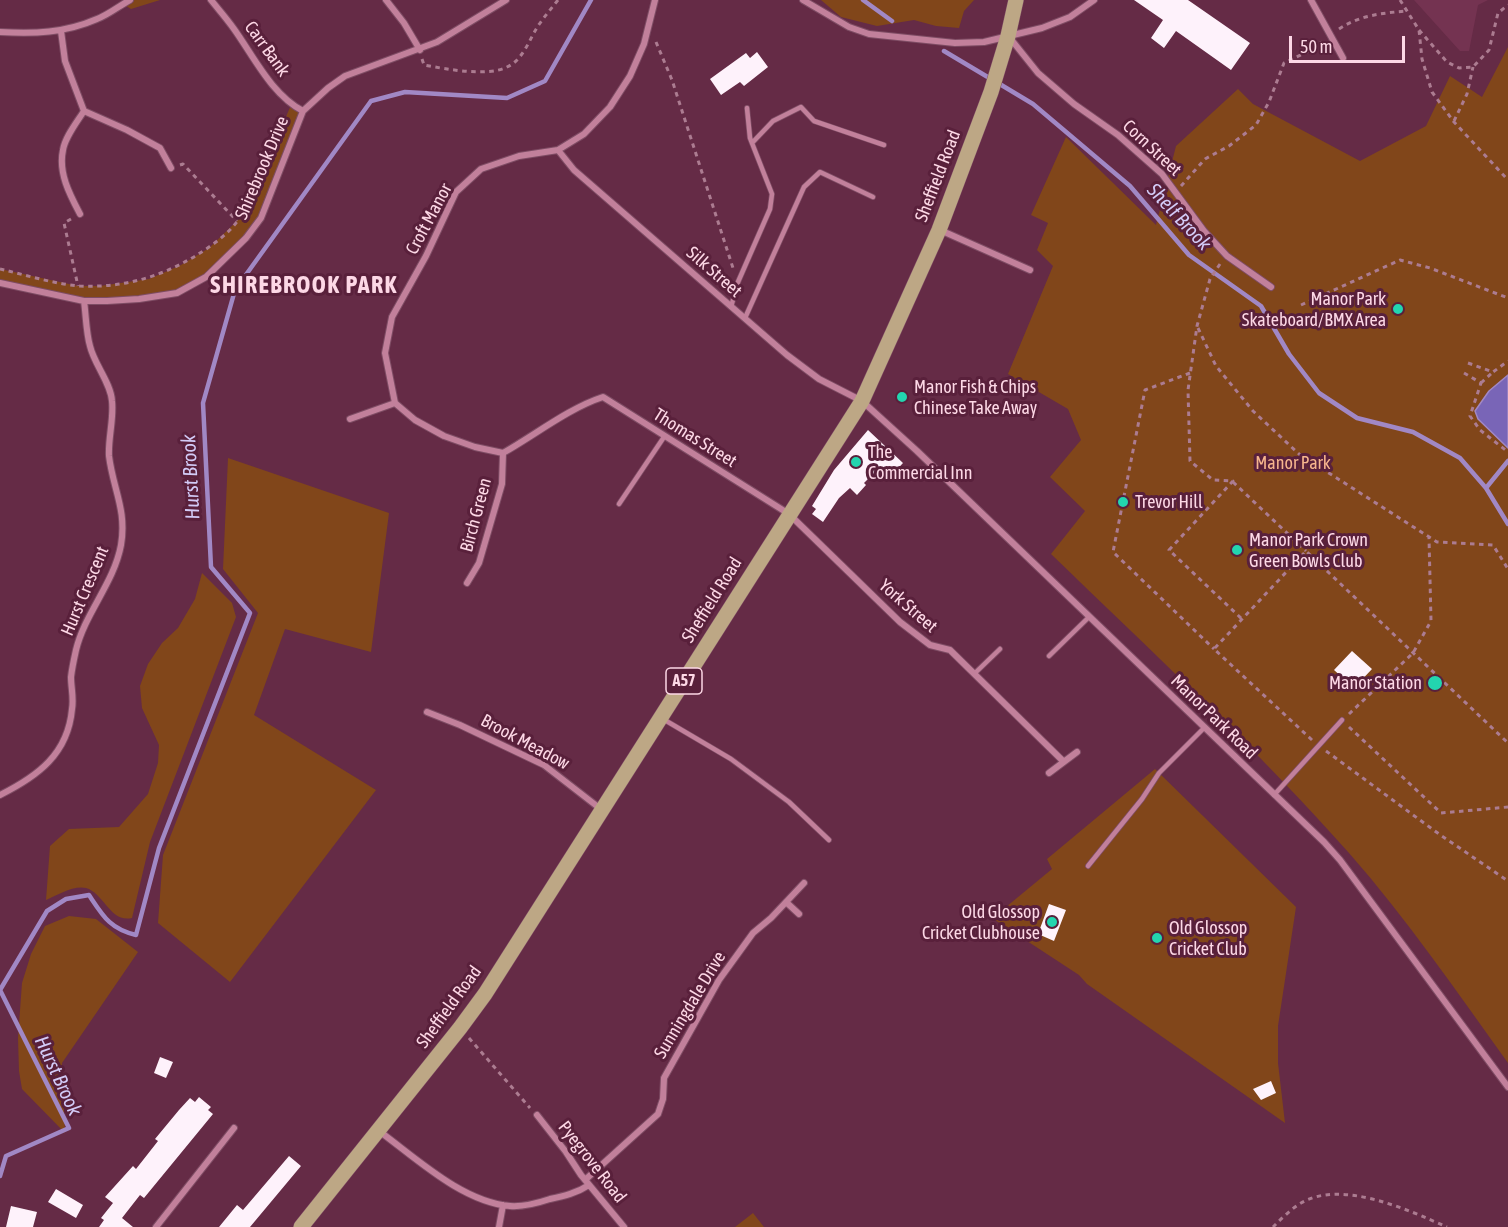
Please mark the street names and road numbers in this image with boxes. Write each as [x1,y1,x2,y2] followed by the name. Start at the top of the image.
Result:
[240,17,294,81] street label: Carr Bank
[231,113,293,223] street label: Shirebrook Drive
[1118,115,1186,181] street label: Corn Street
[911,127,965,225] street label: Sheffield Road
[401,180,457,258] street label: Croft Manor
[682,242,746,302] street label: Silk Street
[649,404,741,472] street label: Thomas Street
[456,476,496,554] street label: Birch Green
[56,543,114,639] street label: Hurst Crescent
[677,553,747,647] street label: Sheffield Road
[874,575,942,637] street label: York Street
[666,668,702,694] road number: A57
[1166,670,1262,764] street label: Manor Park Road
[477,710,573,774] street label: Brook Meadow
[650,948,730,1062] street label: Sunningdale Drive
[412,962,486,1052] street label: Sheffield Road
[553,1117,631,1207] street label: Pyegrove Road

